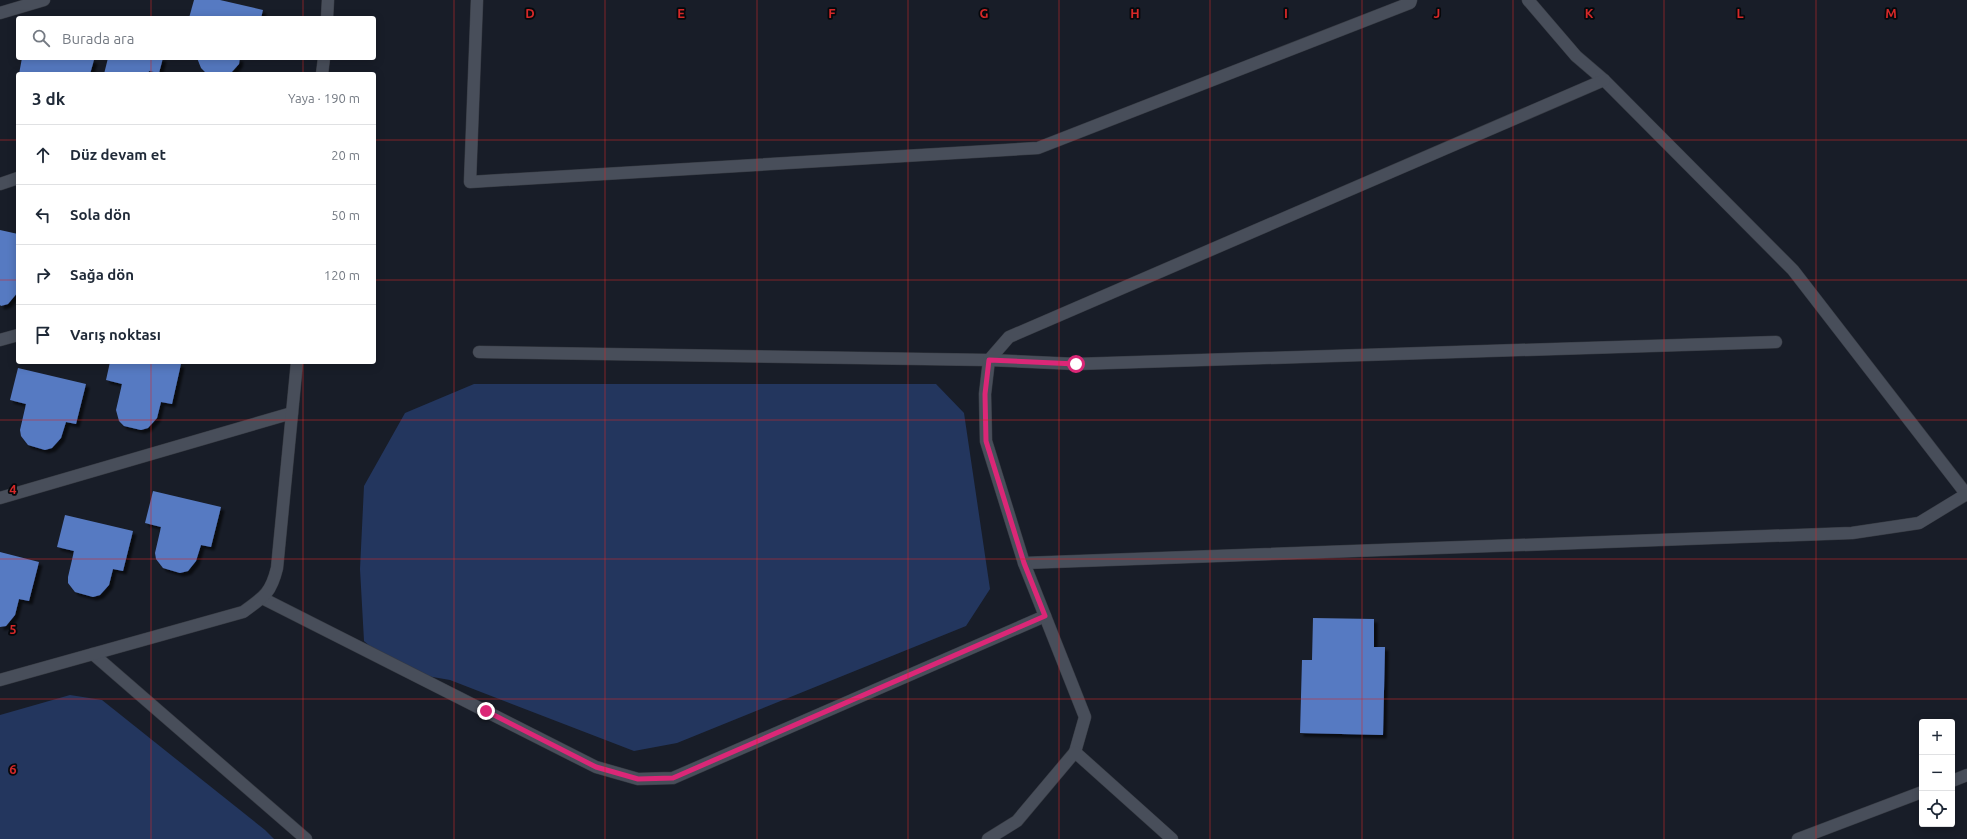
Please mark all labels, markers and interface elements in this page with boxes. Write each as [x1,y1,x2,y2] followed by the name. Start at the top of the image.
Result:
[525,6,535,20] text: D
[677,6,685,20] text: E
[828,6,836,20] text: F
[980,6,989,20] text: G
[1130,6,1140,20] text: H
[1284,6,1288,20] text: I
[1434,6,1440,20] text: J
[1585,6,1594,20] text: K
[1736,6,1744,20] text: L
[1885,6,1897,20] text: M
[16,16,376,60] search box
[30,27,52,49] icon: search
[62,30,134,47] text: Burada ara
[32,89,65,108] text: 3 dk
[288,91,360,105] text: Yaya · 190 m
[32,144,54,166] icon: ahead
[70,146,166,163] text: Düz devam et
[331,148,360,162] text: 20 m
[32,204,54,226] icon: left
[70,206,131,223] text: Sola dön
[331,208,360,222] text: 50 m
[32,264,54,286] icon: right
[70,266,134,283] text: Sağa dön
[324,268,360,282] text: 120 m
[32,324,54,346] icon: arrive
[70,326,161,343] text: Varış noktası
[1067,355,1085,373] route start
[9,482,17,496] text: 4
[9,622,17,636] text: 5
[477,702,495,720] route end
[1919,719,1955,827] map controls
[1919,719,1955,755] button: +
[1919,755,1955,791] button: −
[9,762,17,776] text: 6
[1919,791,1955,827] button: locate

